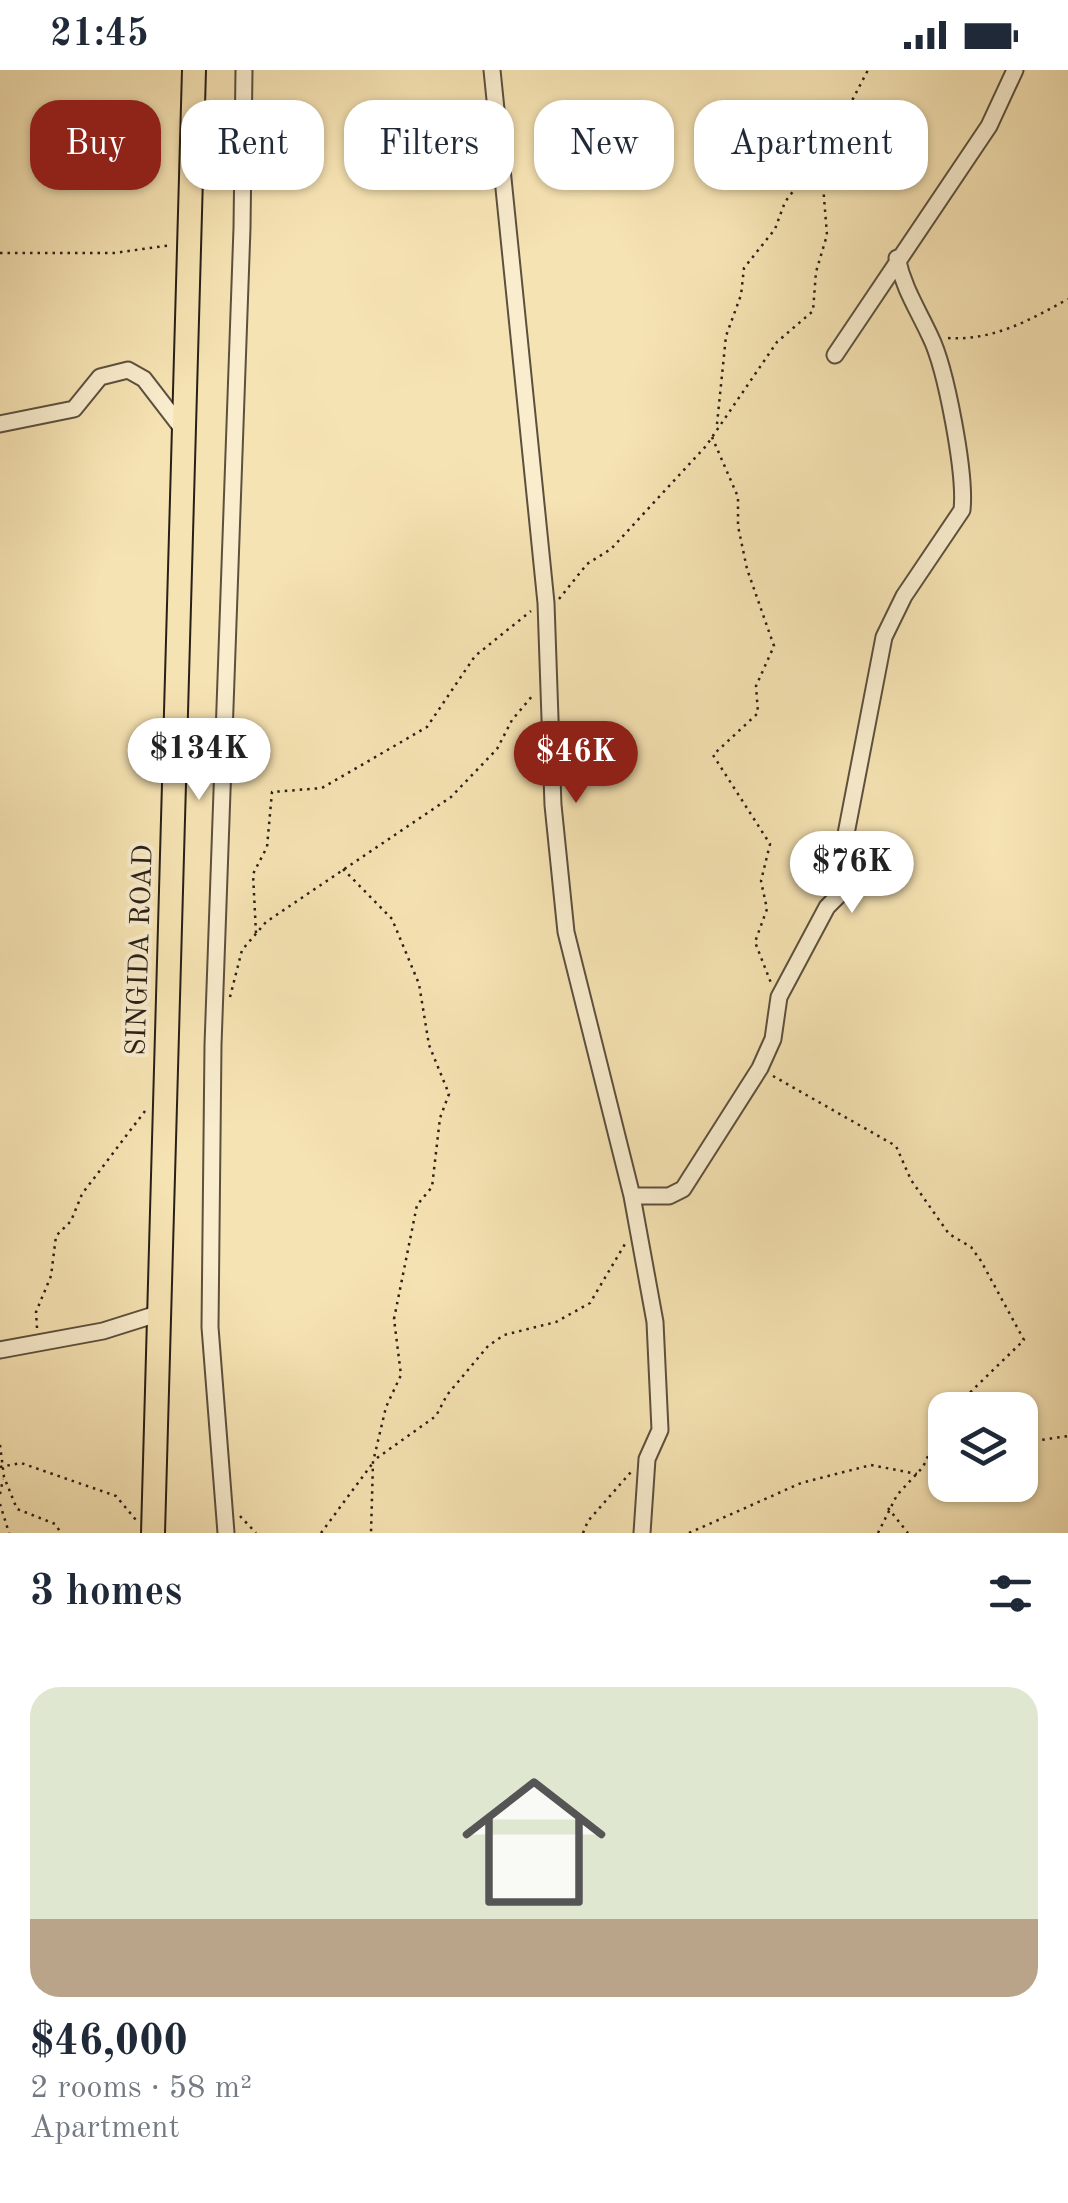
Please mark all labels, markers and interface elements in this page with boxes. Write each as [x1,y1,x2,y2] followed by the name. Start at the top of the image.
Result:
[50,16,149,54] text: 21:45
[30,100,161,190] chip: Buy
[181,100,324,190] chip: Rent
[344,100,514,190] chip: Filters
[534,100,674,190] chip: New
[694,100,928,190] chip: Apartment
[129,718,269,803] pin: $134K
[517,721,635,806] pin: $46K
[150,734,248,766] text: $134K
[536,737,616,769] text: $46K
[793,831,911,916] pin: $76K
[123,844,159,1056] street label: SINGIDA ROAD
[812,847,892,879] text: $76K
[928,1392,1038,1502] map controls
[928,1392,1038,1502] button: layers
[983,1566,1038,1621] icon: filters
[30,1572,182,1614] text: 3 homes
[444,1752,624,1932] icon: home
[30,2022,188,2064] text: $46,000
[30,2073,252,2105] text: 2 rooms · 58 m²
[30,2113,180,2145] text: Apartment

